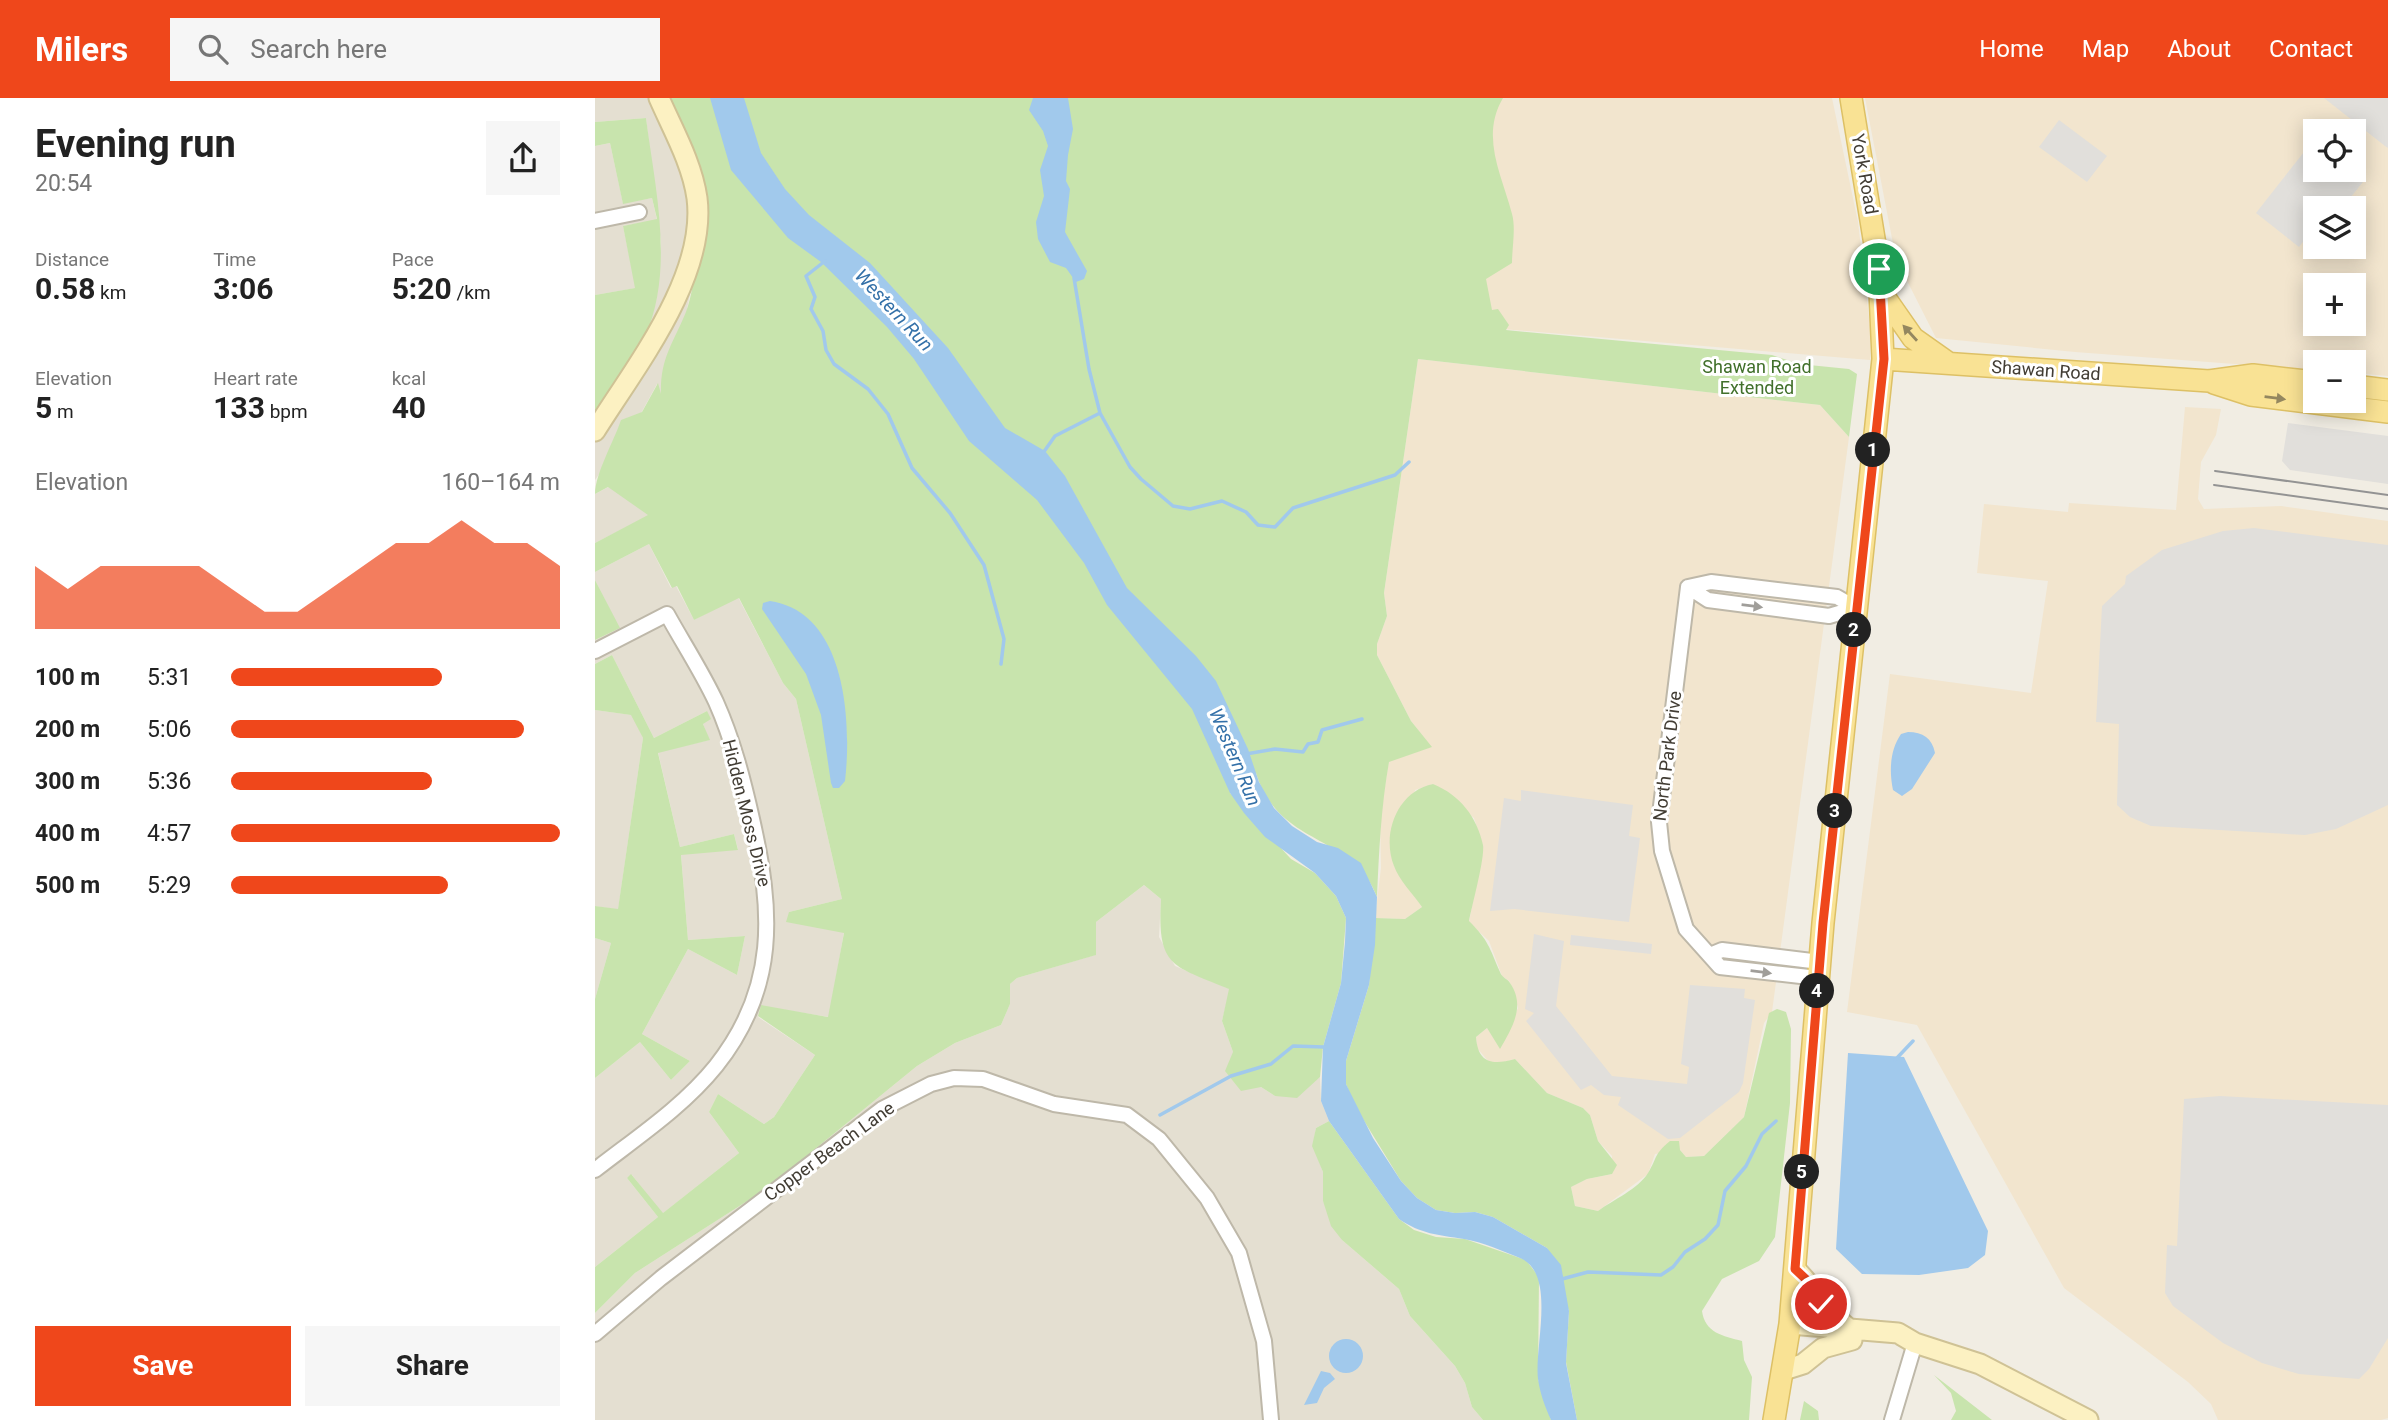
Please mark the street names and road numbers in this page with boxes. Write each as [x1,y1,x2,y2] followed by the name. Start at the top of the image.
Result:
[1848,132,1882,216] street label: York Road
[1991,356,2101,384] street label: Shawan Road
[1649,690,1685,822] street label: North Park Drive
[719,737,775,889] street label: Hidden Moss Drive
[760,1097,898,1205] street label: Copper Beach Lane

